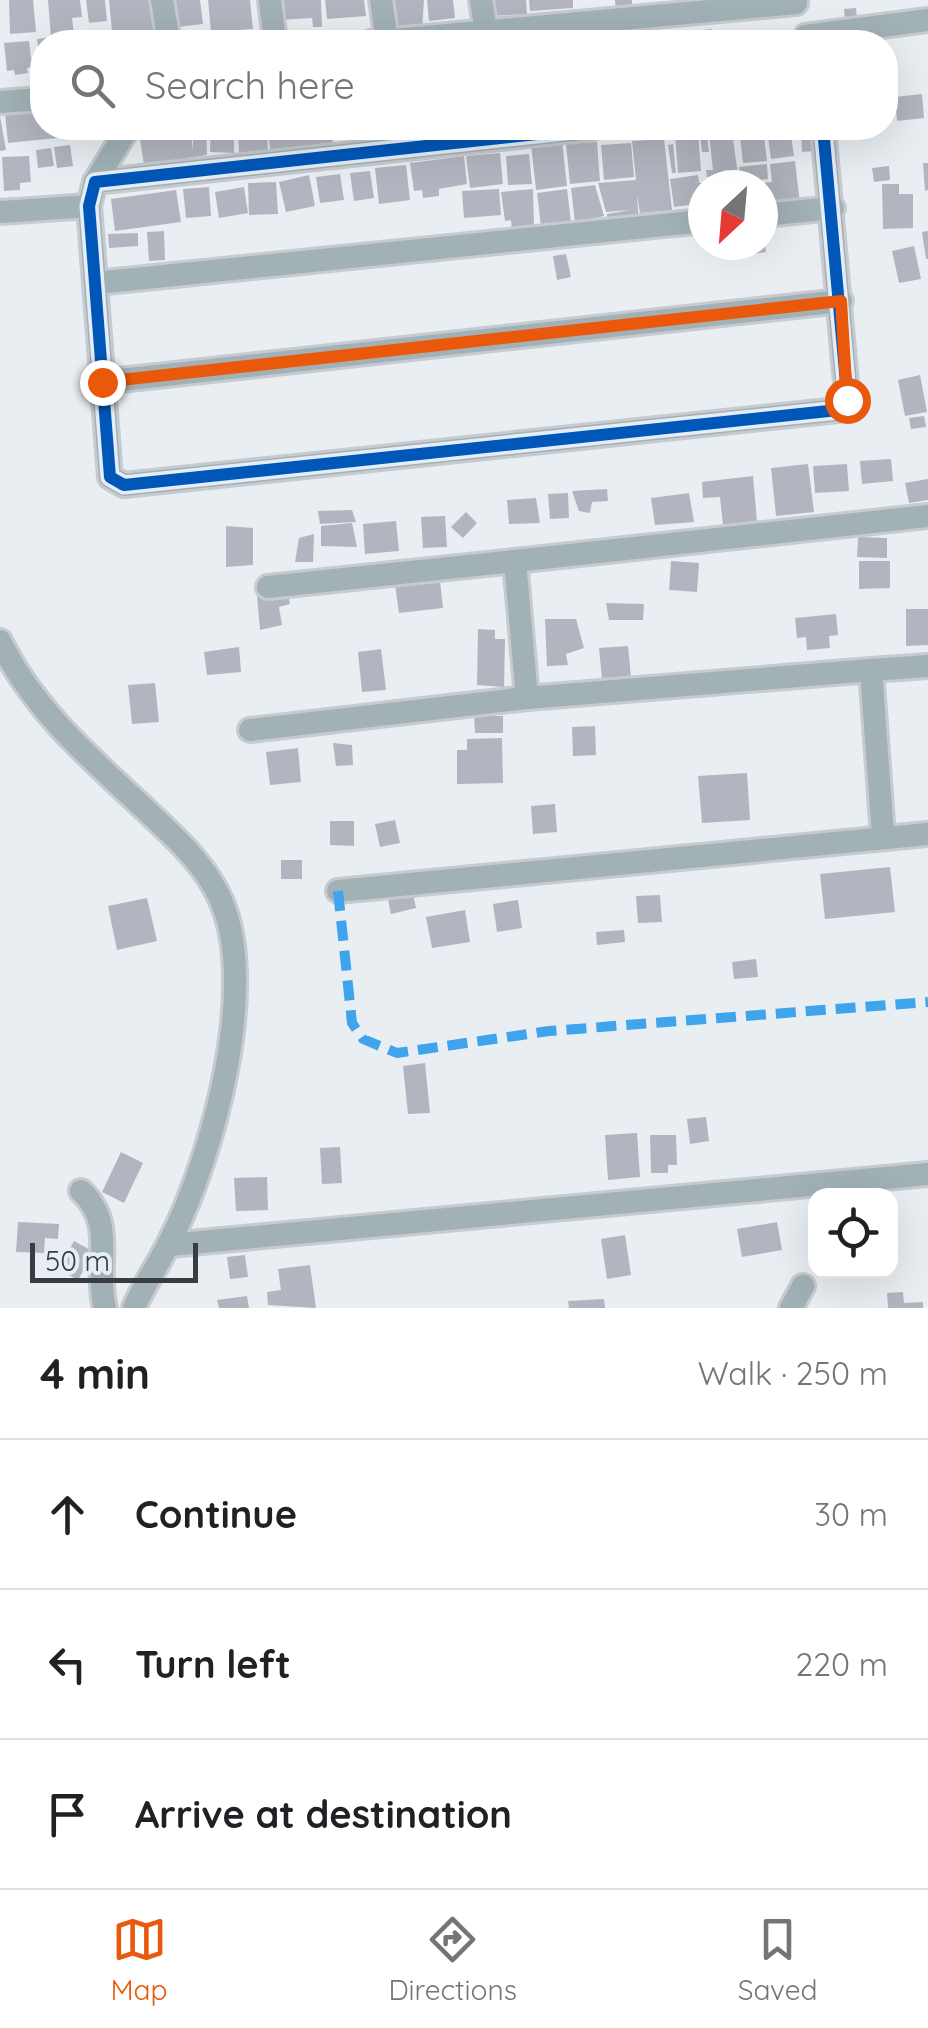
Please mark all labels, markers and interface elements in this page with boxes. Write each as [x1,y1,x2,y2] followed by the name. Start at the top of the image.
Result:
[30,30,898,140] search box
[65,58,120,113] icon: search
[145,61,355,109] text: Search here
[688,170,778,260] north arrow
[80,360,126,406] route end
[825,378,871,424] route start
[808,1188,898,1278] map controls
[808,1188,898,1278] button: locate
[30,1238,198,1282] scale bar
[45,1243,110,1278] text: 50 m
[40,1347,150,1400] text: 4 min
[698,1353,888,1393] text: Walk · 250 m
[40,1487,95,1542] icon: ahead
[135,1490,297,1538] text: Continue
[814,1494,888,1534] text: 30 m
[40,1637,95,1692] icon: left
[135,1640,291,1688] text: Turn left
[796,1644,888,1684] text: 220 m
[40,1787,95,1842] icon: arrive
[135,1790,512,1838] text: Arrive at destination
[110,1912,168,2007] tab: Map
[388,1912,517,2007] tab: Directions
[738,1912,818,2007] tab: Saved

